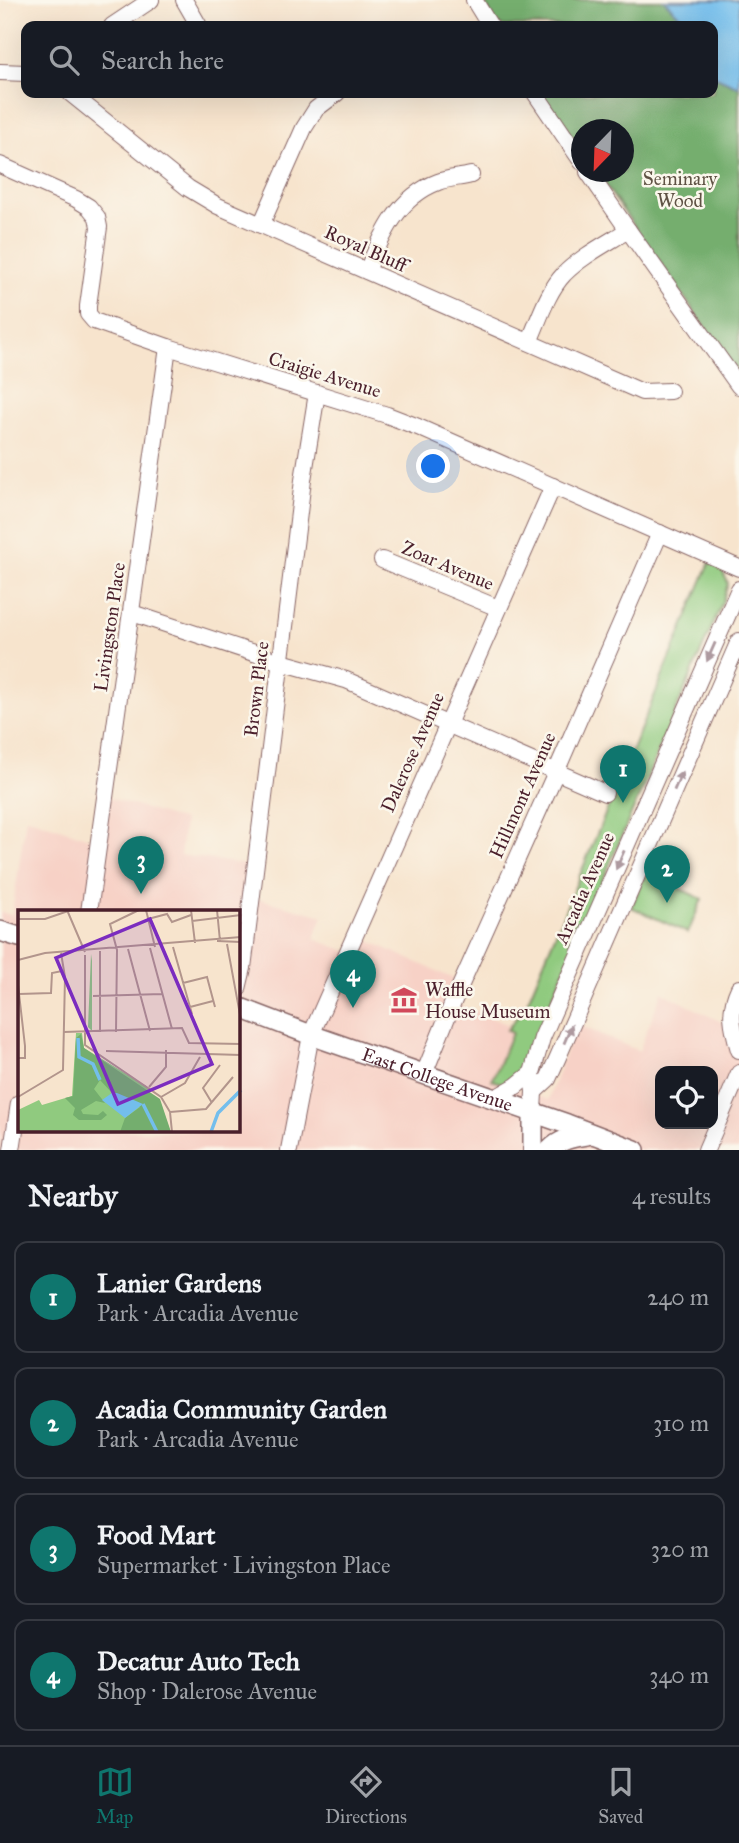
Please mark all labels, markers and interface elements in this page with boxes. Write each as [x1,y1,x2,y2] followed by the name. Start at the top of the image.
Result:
[21,21,718,98] search box
[45,41,83,79] icon: search
[101,44,224,76] text: Search here
[571,119,634,182] north arrow
[643,167,718,212] park label: Seminary Wood
[321,220,414,278] street label: Royal Bluff
[266,346,384,403] street label: Craigie Avenue
[416,449,450,483] your location
[398,536,497,595] street label: Zoar Avenue
[89,561,131,693] street label: Livingston Place
[239,640,274,738] street label: Brown Place
[706,642,717,663] one-way arrow
[376,689,449,816] street label: Dalerose Avenue
[484,729,561,862] street label: Hillmont Avenue
[600,745,646,803] pin: 1
[672,771,684,791] one-way arrow
[549,829,619,949] street label: Arcadia Avenue
[118,836,164,894] pin: 3
[644,845,690,903] pin: 2
[614,850,626,870] one-way arrow
[18,910,240,1132] inset map
[330,950,376,1008] pin: 4
[425,978,550,1023] place label: Waffle House Museum
[389,985,419,1015] museum icon: Waffle House Museum
[563,1024,574,1045] one-way arrow
[359,1043,516,1116] street label: East College Avenue
[655,1066,718,1129] map controls
[655,1066,718,1129] button: locate
[28,1178,118,1214] text: Nearby
[632,1182,711,1210] text: 4 results
[97,1267,262,1299] text: Lanier Gardens
[48,1283,58,1311] text: 1
[647,1283,709,1311] text: 240 m
[97,1299,299,1327] text: Park · Arcadia Avenue
[97,1393,387,1425] text: Acadia Community Garden
[47,1409,59,1437] text: 2
[653,1409,709,1437] text: 310 m
[97,1425,299,1453] text: Park · Arcadia Avenue
[97,1519,215,1551] text: Food Mart
[48,1535,58,1563] text: 3
[651,1535,709,1563] text: 320 m
[97,1551,391,1579] text: Supermarket · Livingston Place
[97,1645,300,1677] text: Decatur Auto Tech
[47,1661,59,1689] text: 4
[649,1661,709,1689] text: 340 m
[97,1677,317,1705] text: Shop · Dalerose Avenue
[96,1763,134,1828] tab: Map
[325,1763,407,1828] tab: Directions
[598,1763,643,1828] tab: Saved

